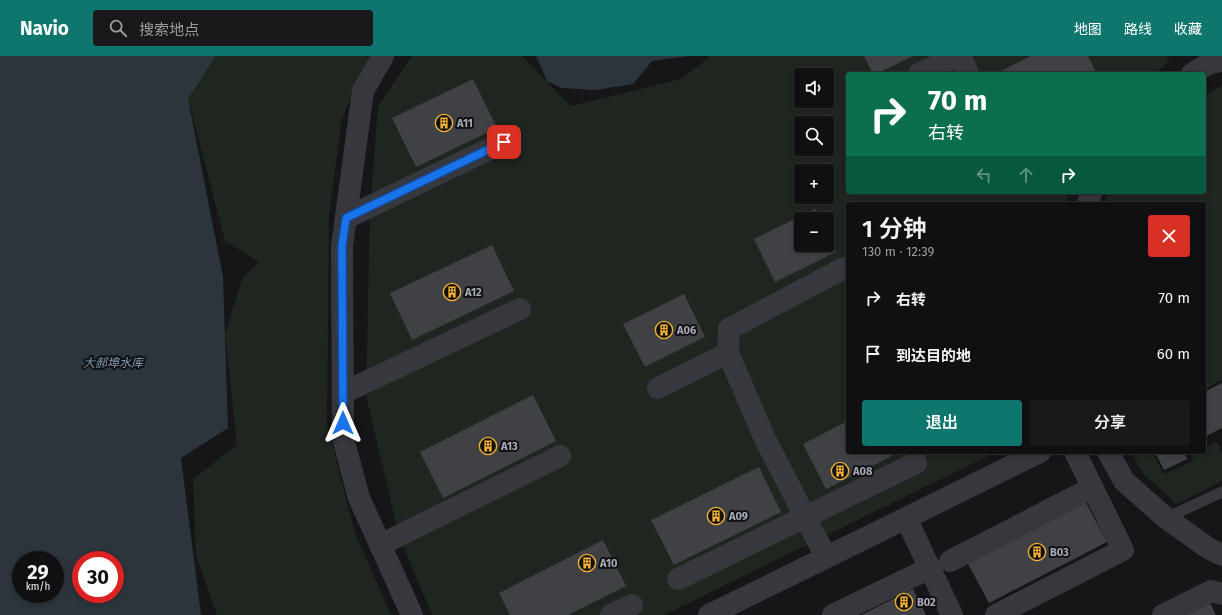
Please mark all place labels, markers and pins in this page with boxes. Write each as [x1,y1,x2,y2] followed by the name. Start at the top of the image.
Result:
[434,113,454,133] building icon: A11
[456,117,473,130] place label: A11
[487,125,521,159] pin
[442,282,462,302] building icon: A12
[464,286,482,299] place label: A12
[654,320,674,340] building icon: A06
[676,324,696,337] place label: A06
[478,436,498,456] building icon: A13
[500,440,518,453] place label: A13
[830,461,850,481] building icon: A08
[852,465,873,478] place label: A08
[706,506,726,526] building icon: A09
[728,510,748,523] place label: A09
[1027,542,1047,562] building icon: B03
[1050,546,1069,559] place label: B03
[577,553,597,573] building icon: A10
[599,557,618,570] place label: A10
[894,592,914,612] building icon: B02
[917,596,936,609] place label: B02

